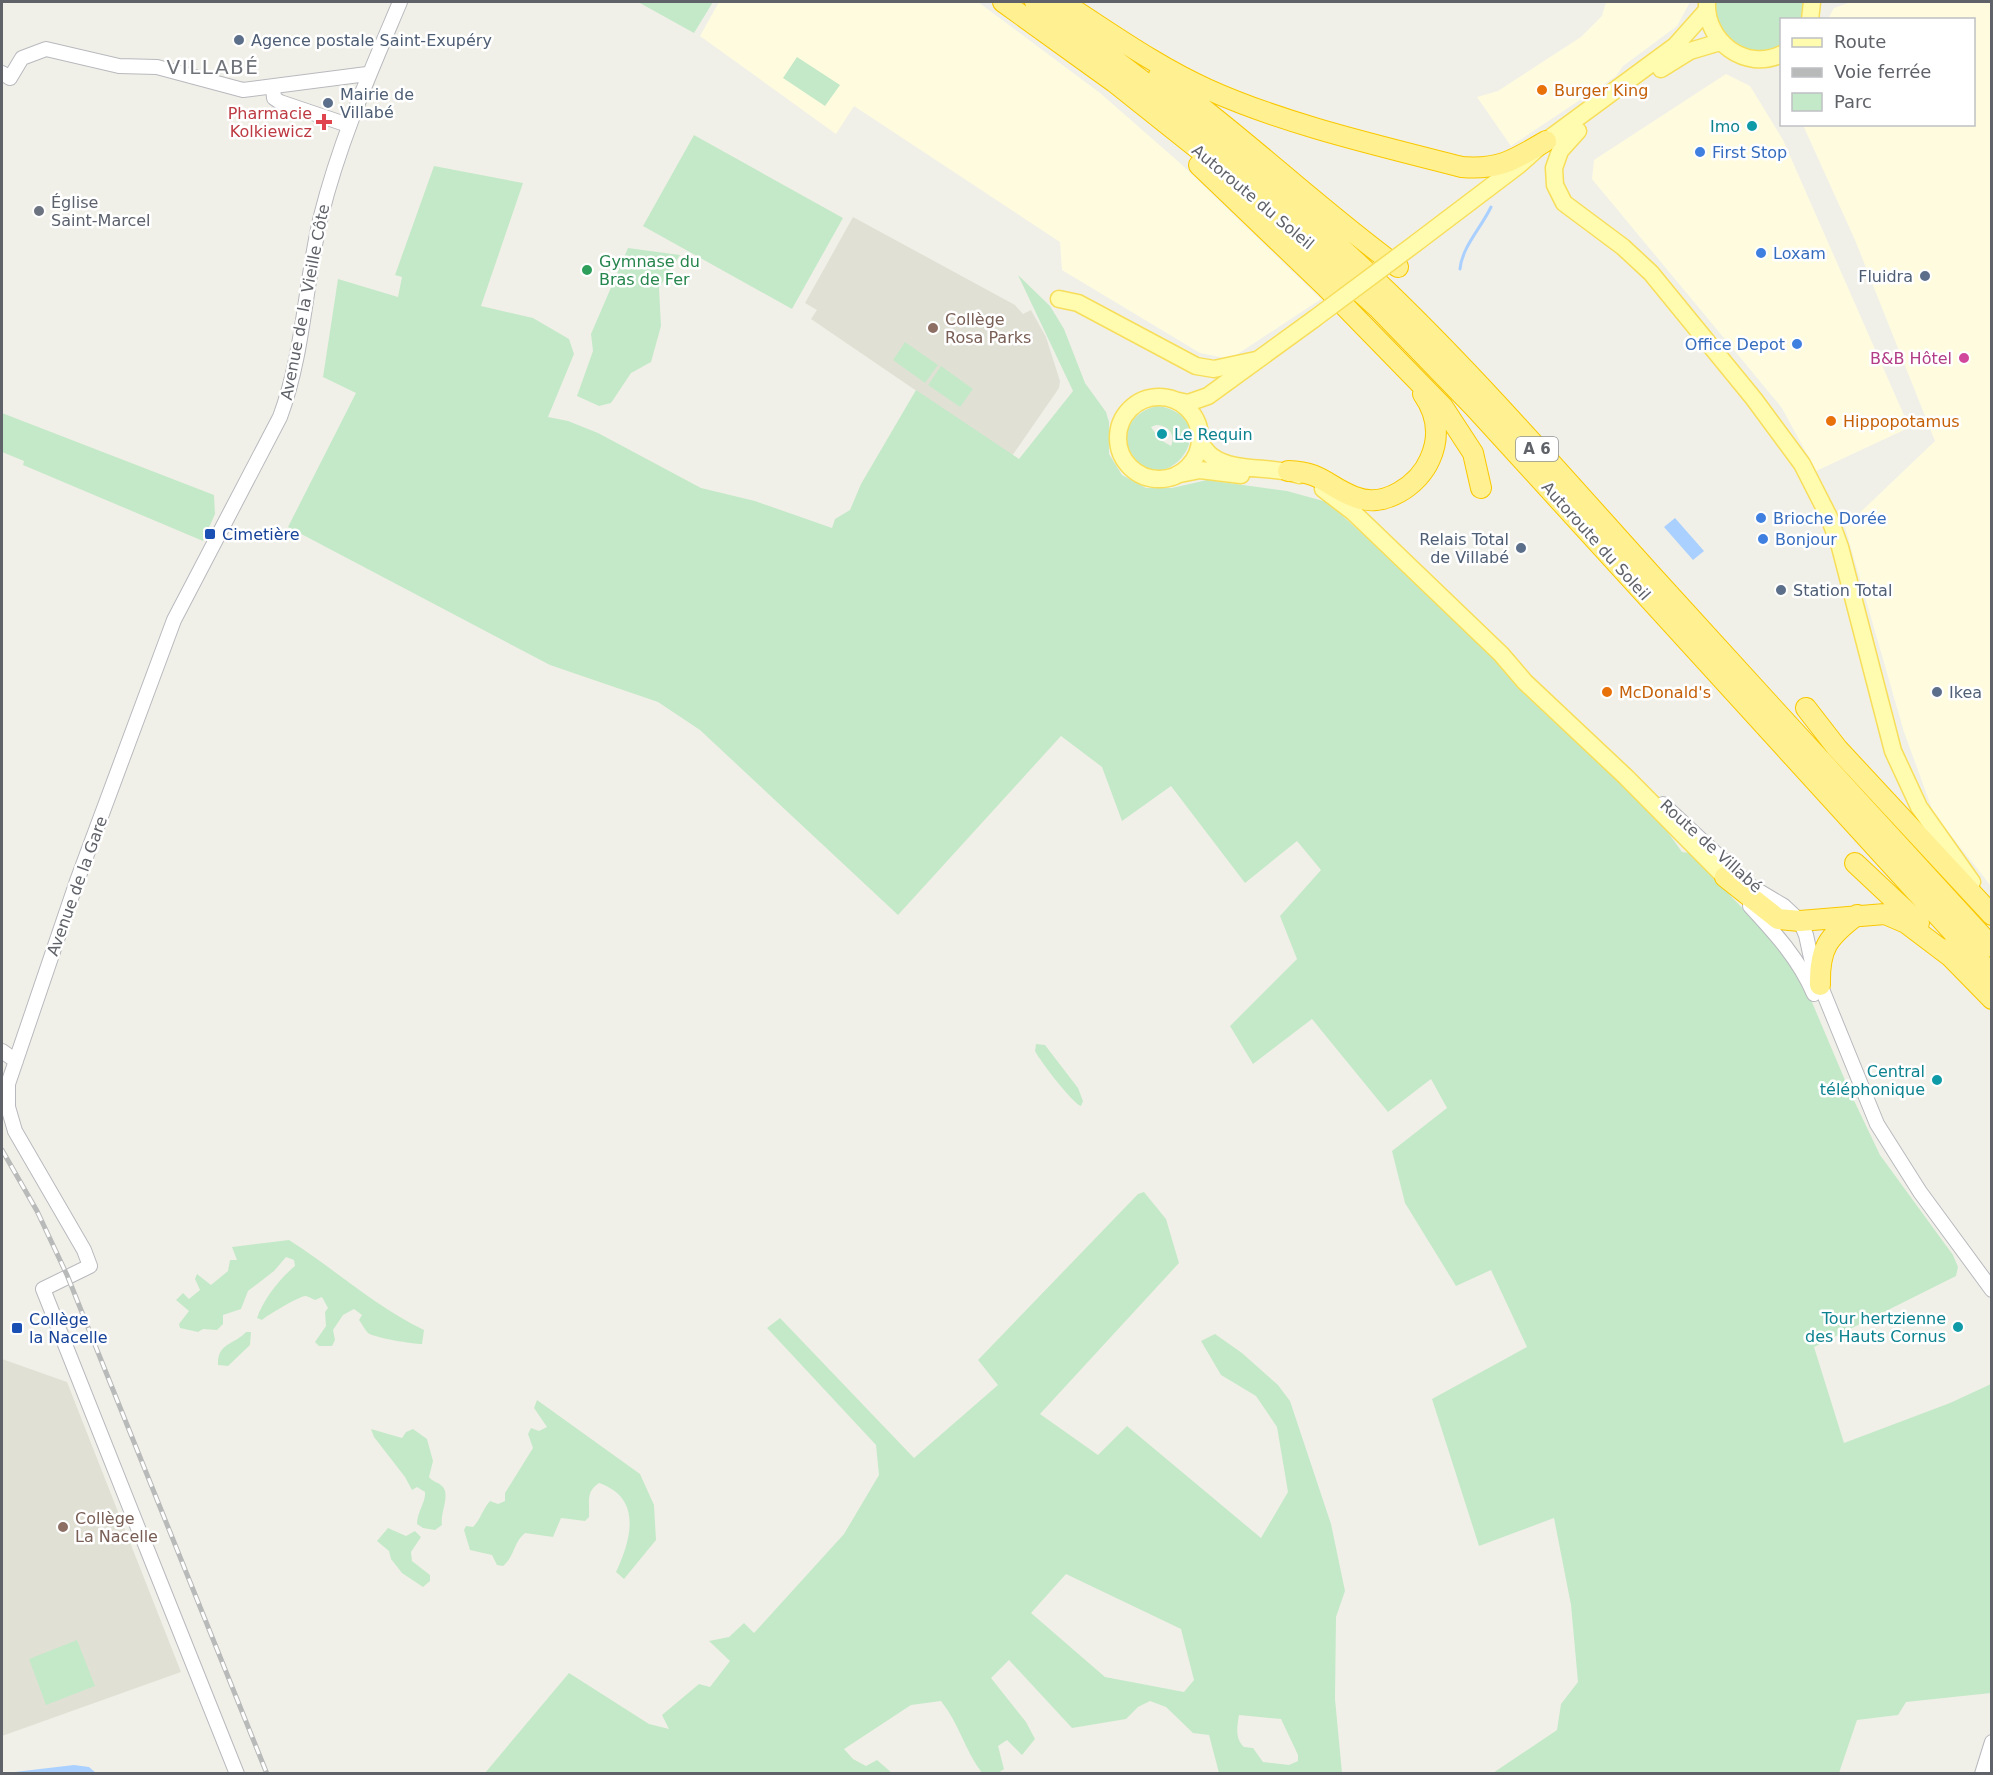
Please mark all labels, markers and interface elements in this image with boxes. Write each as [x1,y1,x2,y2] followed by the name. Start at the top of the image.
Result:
[1780,18,1975,126] legend
[251,31,492,50] place label: Agence postale Saint-Exupéry
[1834,31,1886,52] text: Route
[232,33,246,47] marker: Agence postale Saint-Exupéry
[167,55,259,79] district label: VILLABÉ
[1834,61,1931,82] text: Voie ferrée
[1554,81,1648,100] place label: Burger King
[1535,83,1549,97] marker: Burger King
[340,85,414,122] place label: Mairie de Villabé
[1834,91,1872,112] text: Parc
[321,96,335,110] marker: Mairie de Villabé
[228,104,312,141] place label: Pharmacie Kolkiewicz
[317,115,331,129] marker: Pharmacie Kolkiewicz
[1710,117,1740,136] place label: Imo
[1745,119,1759,133] marker: Imo
[1188,141,1318,253] street label: Autoroute du Soleil
[1712,143,1787,162] place label: First Stop
[1693,145,1707,159] marker: First Stop
[51,193,151,230] place label: Église Saint-Marcel
[277,202,333,402] street label: Avenue de la Vieille Côte
[32,204,46,218] marker: Église Saint-Marcel
[1773,244,1826,263] place label: Loxam
[1754,246,1768,260] marker: Loxam
[599,252,700,289] place label: Gymnase du Bras de Fer
[580,263,594,277] marker: Gymnase du Bras de Fer
[1858,267,1913,286] place label: Fluidra
[1918,269,1932,283] marker: Fluidra
[945,310,1031,347] place label: Collège Rosa Parks
[926,321,940,335] marker: Collège Rosa Parks
[1685,335,1785,354] place label: Office Depot
[1790,337,1804,351] marker: Office Depot
[1870,349,1952,368] place label: B&B Hôtel
[1957,351,1971,365] marker: B&B Hôtel
[1843,412,1960,431] place label: Hippopotamus
[1824,414,1838,428] marker: Hippopotamus
[1174,425,1253,444] place label: Le Requin
[1155,427,1169,441] marker: Le Requin
[1516,437,1558,461] road number: A 6
[1538,478,1654,604] street label: Autoroute du Soleil
[1773,509,1887,528] place label: Brioche Dorée
[1754,511,1768,525] marker: Brioche Dorée
[222,525,300,544] place label: Cimetière
[203,527,217,541] marker: Cimetière
[1419,530,1509,567] place label: Relais Total de Villabé
[1775,530,1837,549] place label: Bonjour
[1756,532,1770,546] marker: Bonjour
[1514,541,1528,555] marker: Relais Total de Villabé
[1793,581,1892,600] place label: Station Total
[1774,583,1788,597] marker: Station Total
[1619,683,1711,702] place label: McDonald's
[1949,683,1982,702] place label: Ikea
[1600,685,1614,699] marker: McDonald's
[1930,685,1944,699] marker: Ikea
[1656,795,1766,897] street label: Route de Villabé
[43,814,111,958] street label: Avenue de la Gare
[1820,1062,1925,1099] place label: Central téléphonique
[1930,1073,1944,1087] marker: Central téléphonique
[1805,1309,1946,1346] place label: Tour hertzienne des Hauts Cornus
[29,1310,107,1347] place label: Collège la Nacelle
[1951,1320,1965,1334] marker: Tour hertzienne des Hauts Cornus
[10,1321,24,1335] marker: Collège la Nacelle
[75,1509,158,1546] place label: Collège La Nacelle
[56,1520,70,1534] marker: Collège La Nacelle

